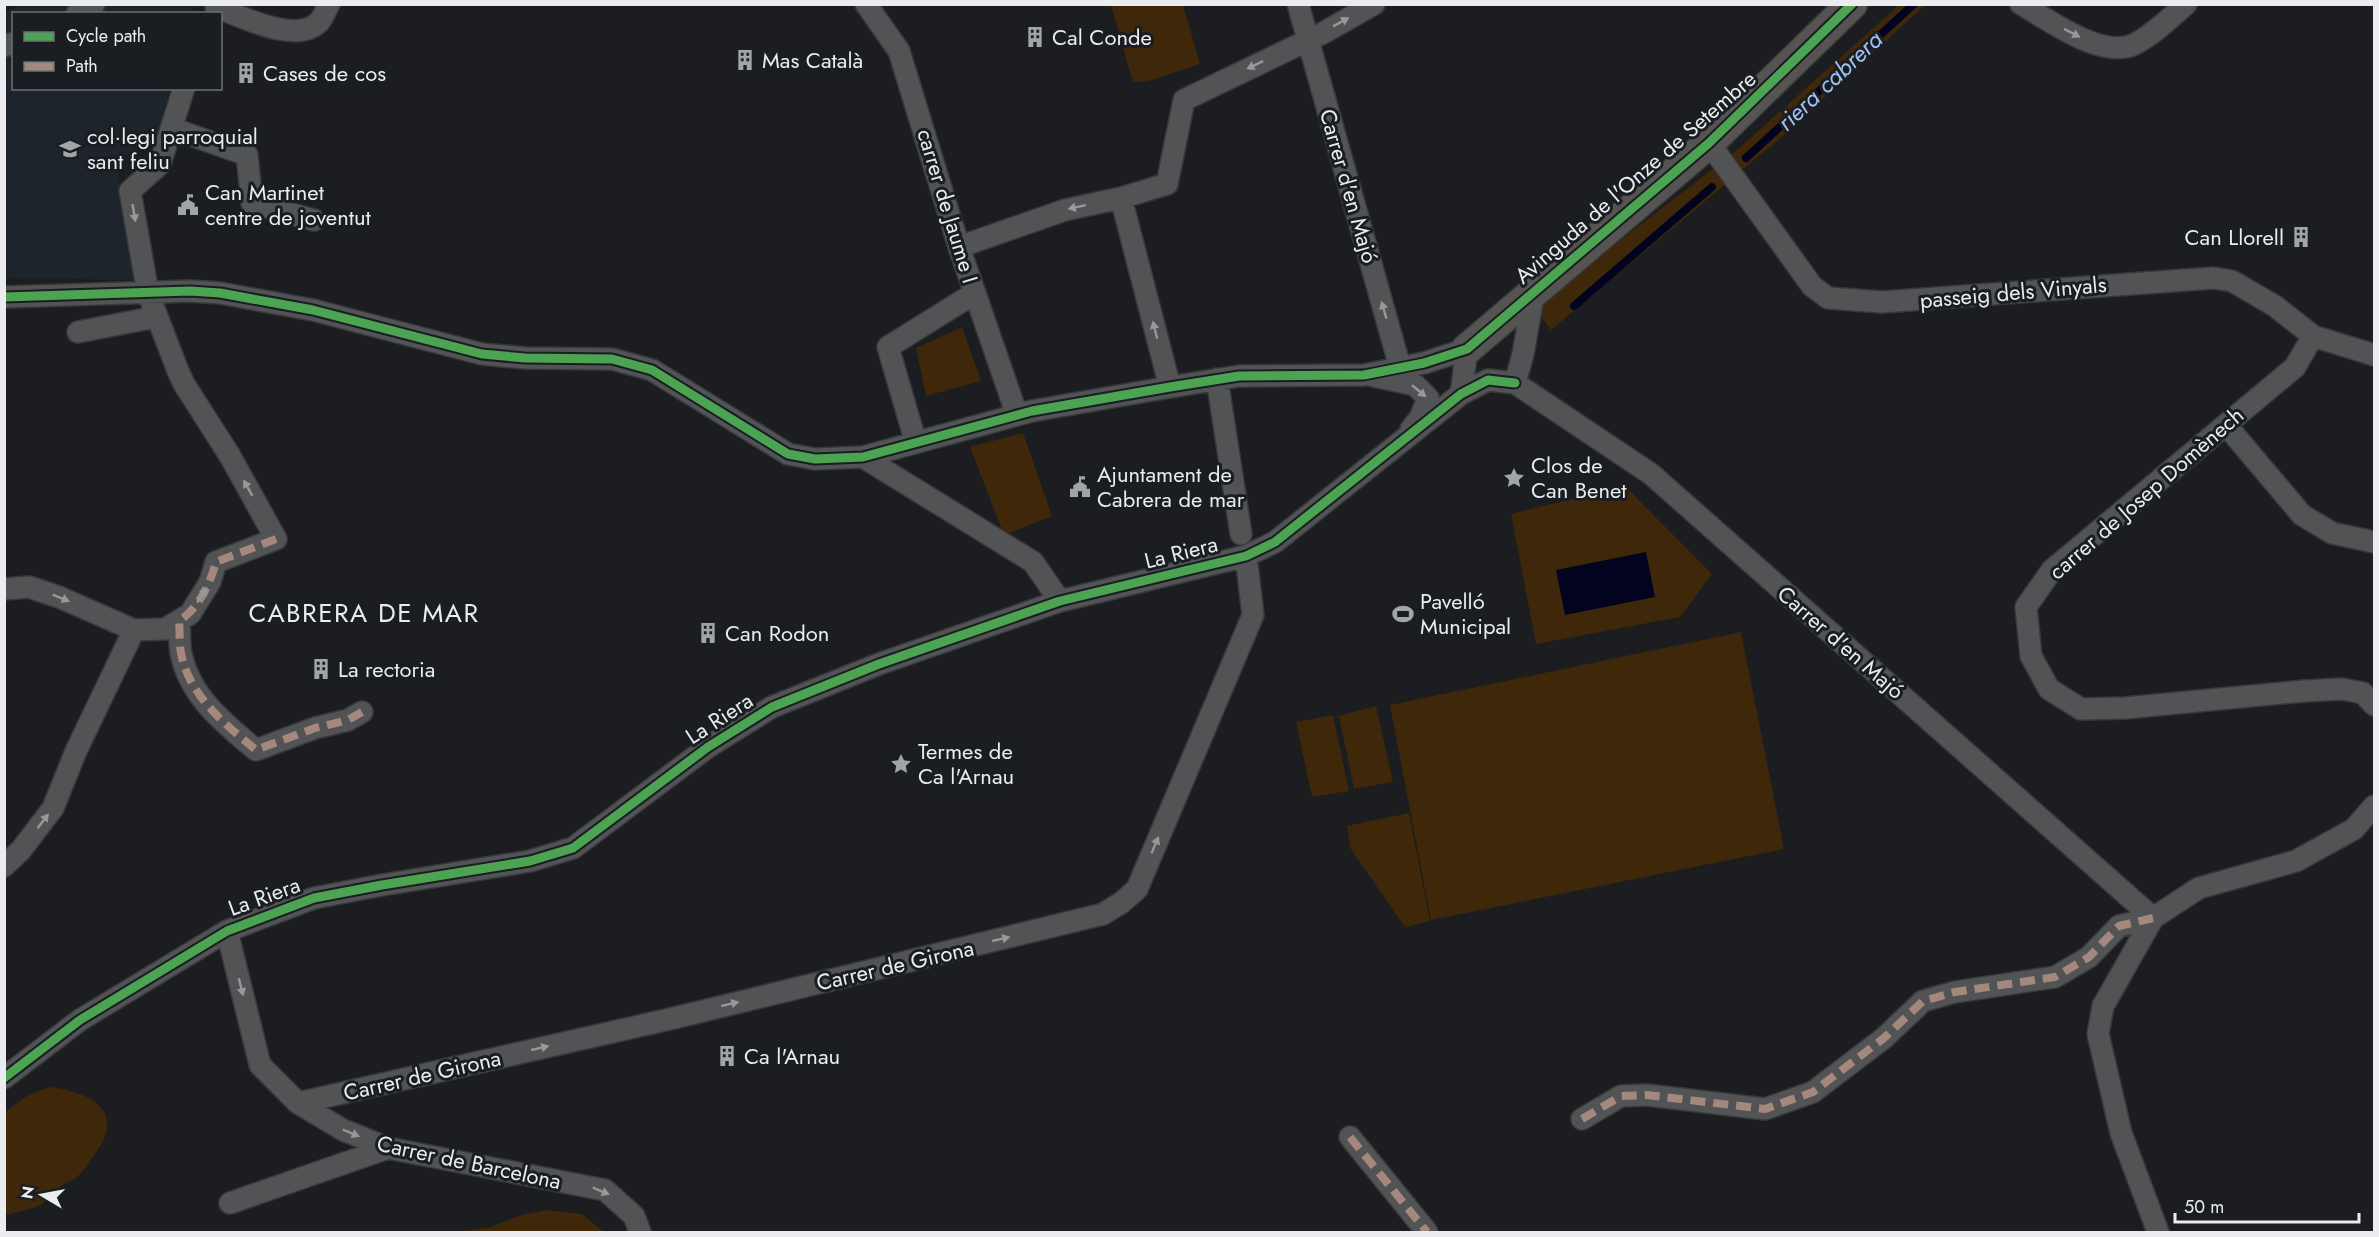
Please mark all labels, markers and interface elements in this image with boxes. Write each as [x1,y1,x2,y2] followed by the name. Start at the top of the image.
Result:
[12,12,222,90] legend
[1333,17,1350,27] one-way arrow
[1052,21,1152,53] place label: Cal Conde
[1769,22,1890,139] water label: riera cabrera
[66,23,146,49] text: Cycle path
[1023,25,1047,49] building icon: Cal Conde
[2063,28,2080,38] one-way arrow
[762,44,863,76] place label: Mas Català
[733,48,757,72] building icon: Mas Català
[66,53,98,79] text: Path
[263,57,386,89] place label: Cases de cos
[234,61,258,85] building icon: Cases de cos
[1247,61,1264,70] one-way arrow
[1507,63,1763,291] street label: Avinguda de l'Onze de Setembre
[1312,105,1386,267] street label: Carrer d'en Majó
[87,120,258,177] place label: col·legi parroquial sant feliu
[909,125,987,287] street label: carrer de Jaume I
[58,137,82,161] school or university icon: col·legi parroquial sant feliu
[205,176,372,233] place label: Can Martinet centre de joventut
[176,193,200,217] public building icon: Can Martinet centre de joventut
[1067,203,1086,212] one-way arrow
[129,204,138,223] one-way arrow
[2185,221,2284,253] place label: Can Llorell
[2289,225,2313,249] building icon: Can Llorell
[1918,268,2108,316] street label: passeig dels Vinyals
[1379,301,1388,319] one-way arrow
[1150,321,1160,339] one-way arrow
[1411,384,1426,397] one-way arrow
[2042,399,2250,587] street label: carrer de Josep Domènech
[1531,449,1627,506] place label: Clos de Can Benet
[1097,458,1245,515] place label: Ajuntament de Cabrera de mar
[1502,466,1526,490] place icon: Clos de Can Benet
[1068,475,1092,499] public building icon: Ajuntament de Cabrera de mar
[242,480,253,496] one-way arrow
[1141,527,1221,577] street label: La Riera
[1771,578,1911,706] street label: Carrer d'en Majó
[1420,585,1511,642] place label: Pavelló Municipal
[197,586,208,603] one-way arrow
[52,594,70,603] one-way arrow
[248,594,480,632] district label: CABRERA DE MAR
[1391,602,1415,626] sports icon: Pavelló Municipal
[725,617,829,649] place label: Can Rodon
[696,621,720,645] building icon: Can Rodon
[338,653,435,685] place label: La rectoria
[309,657,333,681] building icon: La rectoria
[679,684,759,752] street label: La Riera
[918,735,1014,792] place label: Termes de Ca l'Arnau
[889,752,913,776] place icon: Termes de Ca l'Arnau
[36,814,48,829] one-way arrow
[1151,836,1160,854] one-way arrow
[223,868,305,924] street label: La Riera
[813,931,977,999] street label: Carrer de Girona
[992,934,1010,944] one-way arrow
[236,978,246,997] one-way arrow
[721,999,739,1009] one-way arrow
[744,1040,840,1072] place label: Ca l'Arnau
[340,1041,504,1109] street label: Carrer de Girona
[531,1043,550,1052] one-way arrow
[715,1044,739,1068] building icon: Ca l'Arnau
[374,1127,564,1197] street label: Carrer de Barcelona
[343,1128,361,1138] one-way arrow
[12,1165,72,1225] north arrow
[15,1184,40,1201] text: N
[593,1186,611,1196] one-way arrow
[2175,1186,2360,1224] scale bar
[2184,1194,2224,1220] text: 50 m

